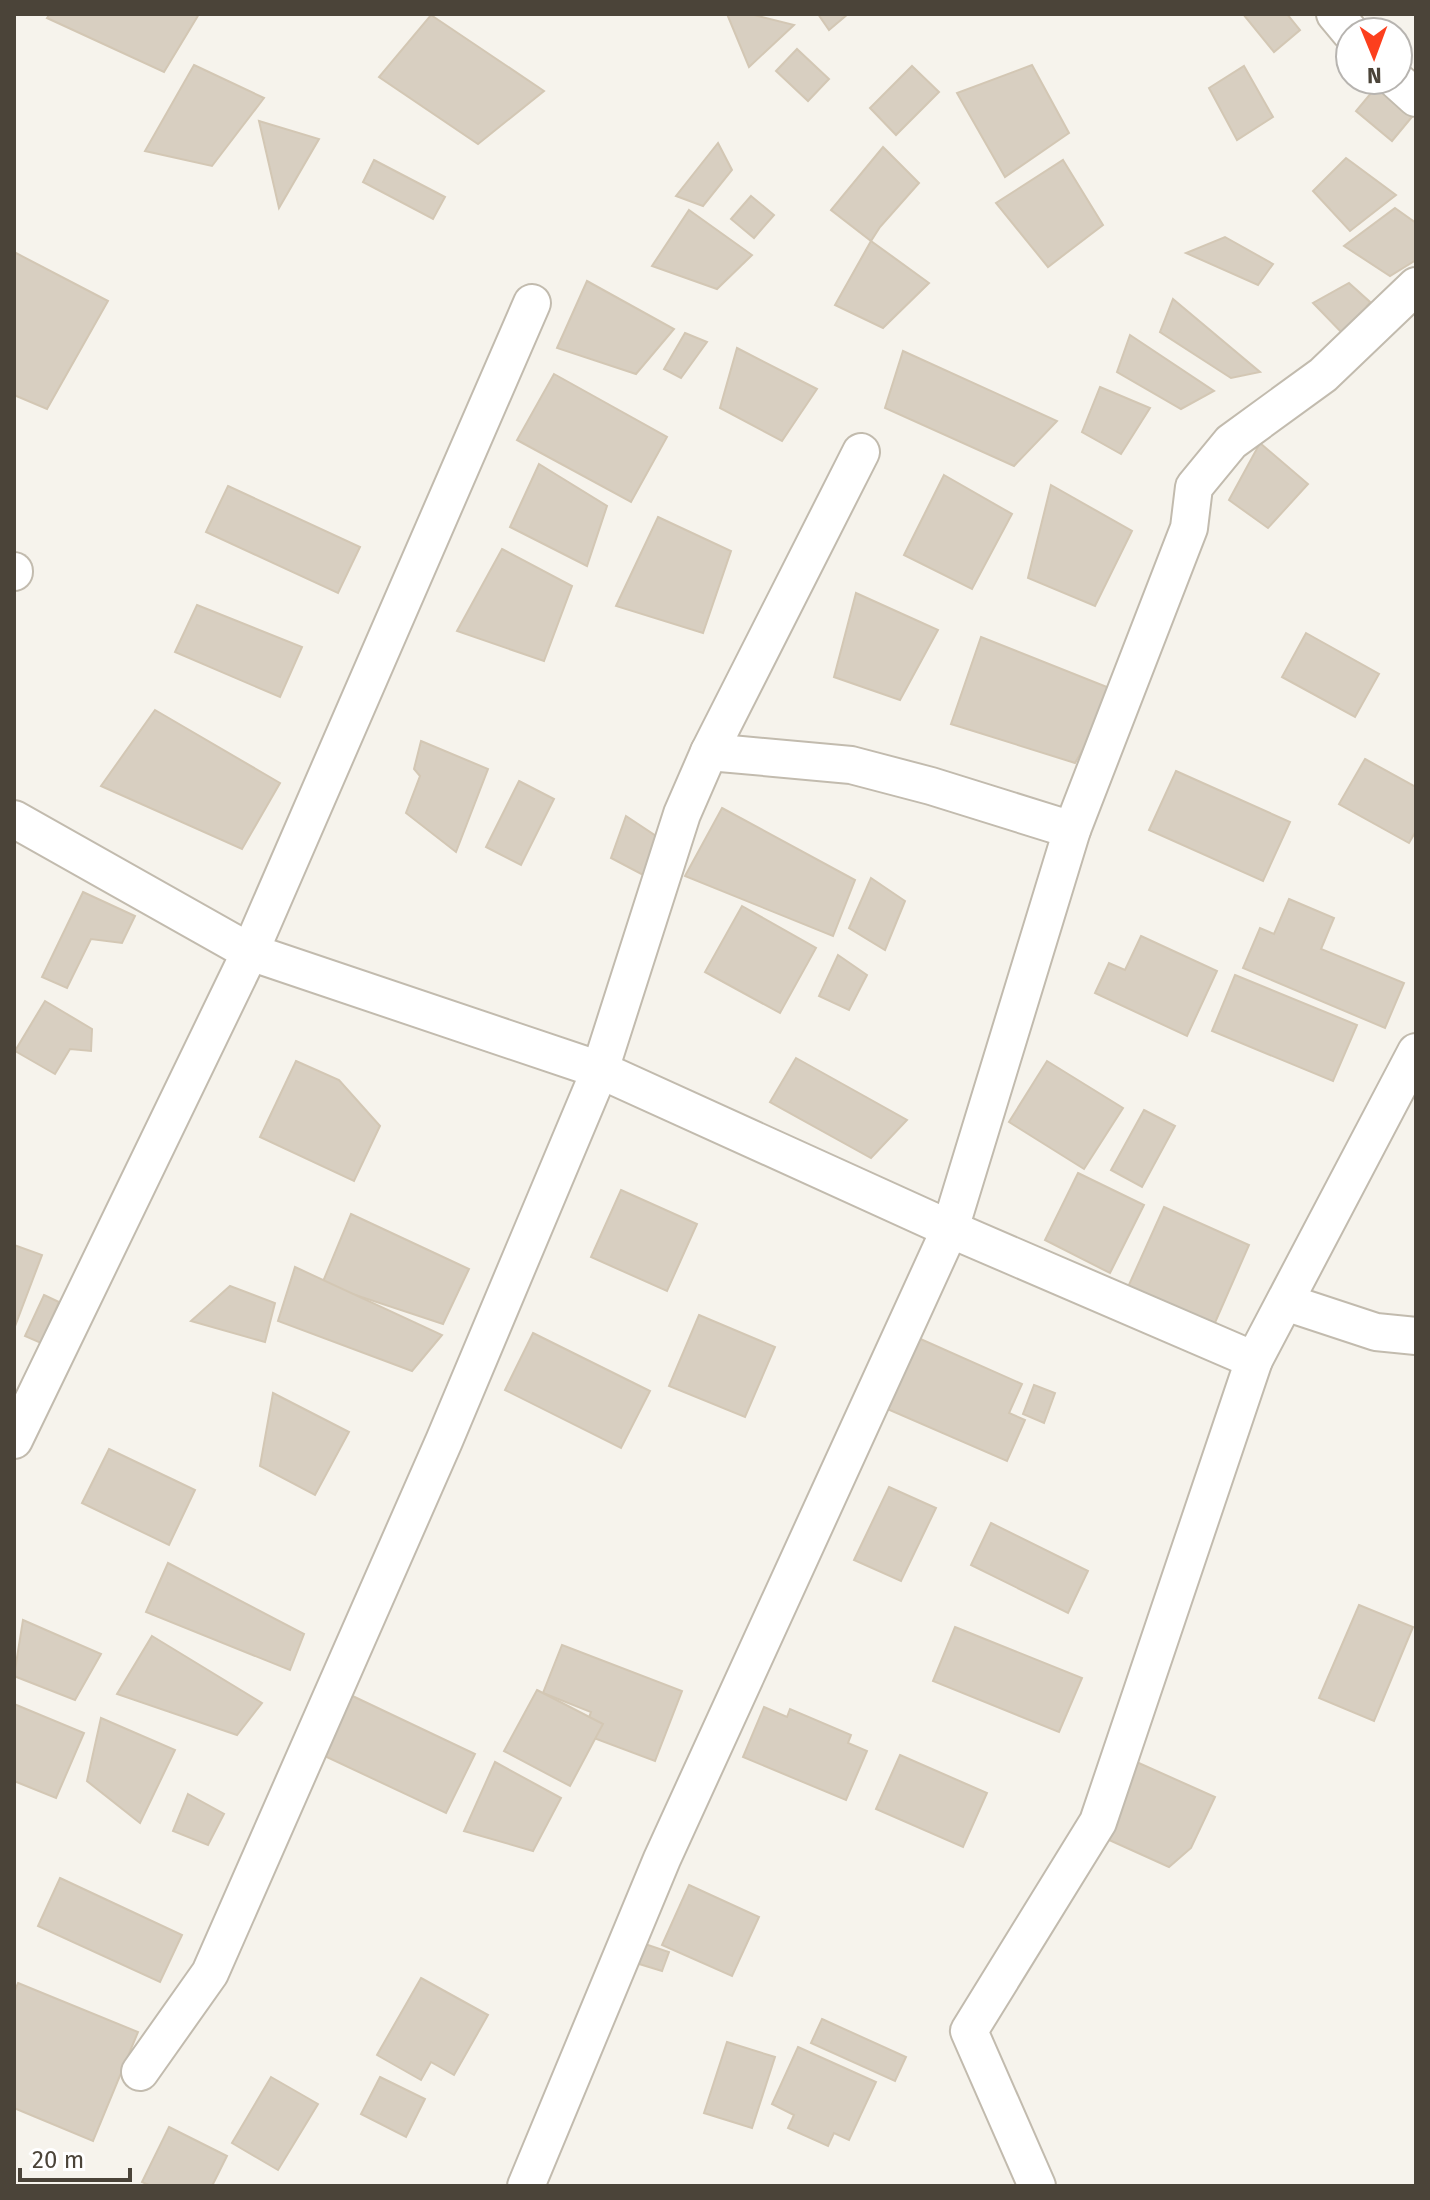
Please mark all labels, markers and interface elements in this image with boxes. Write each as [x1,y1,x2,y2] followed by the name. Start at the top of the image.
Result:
[1334,16,1414,96] north arrow
[1367,62,1382,89] text: N
[20,2132,130,2182] scale bar
[32,2146,84,2174] text: 20 m

